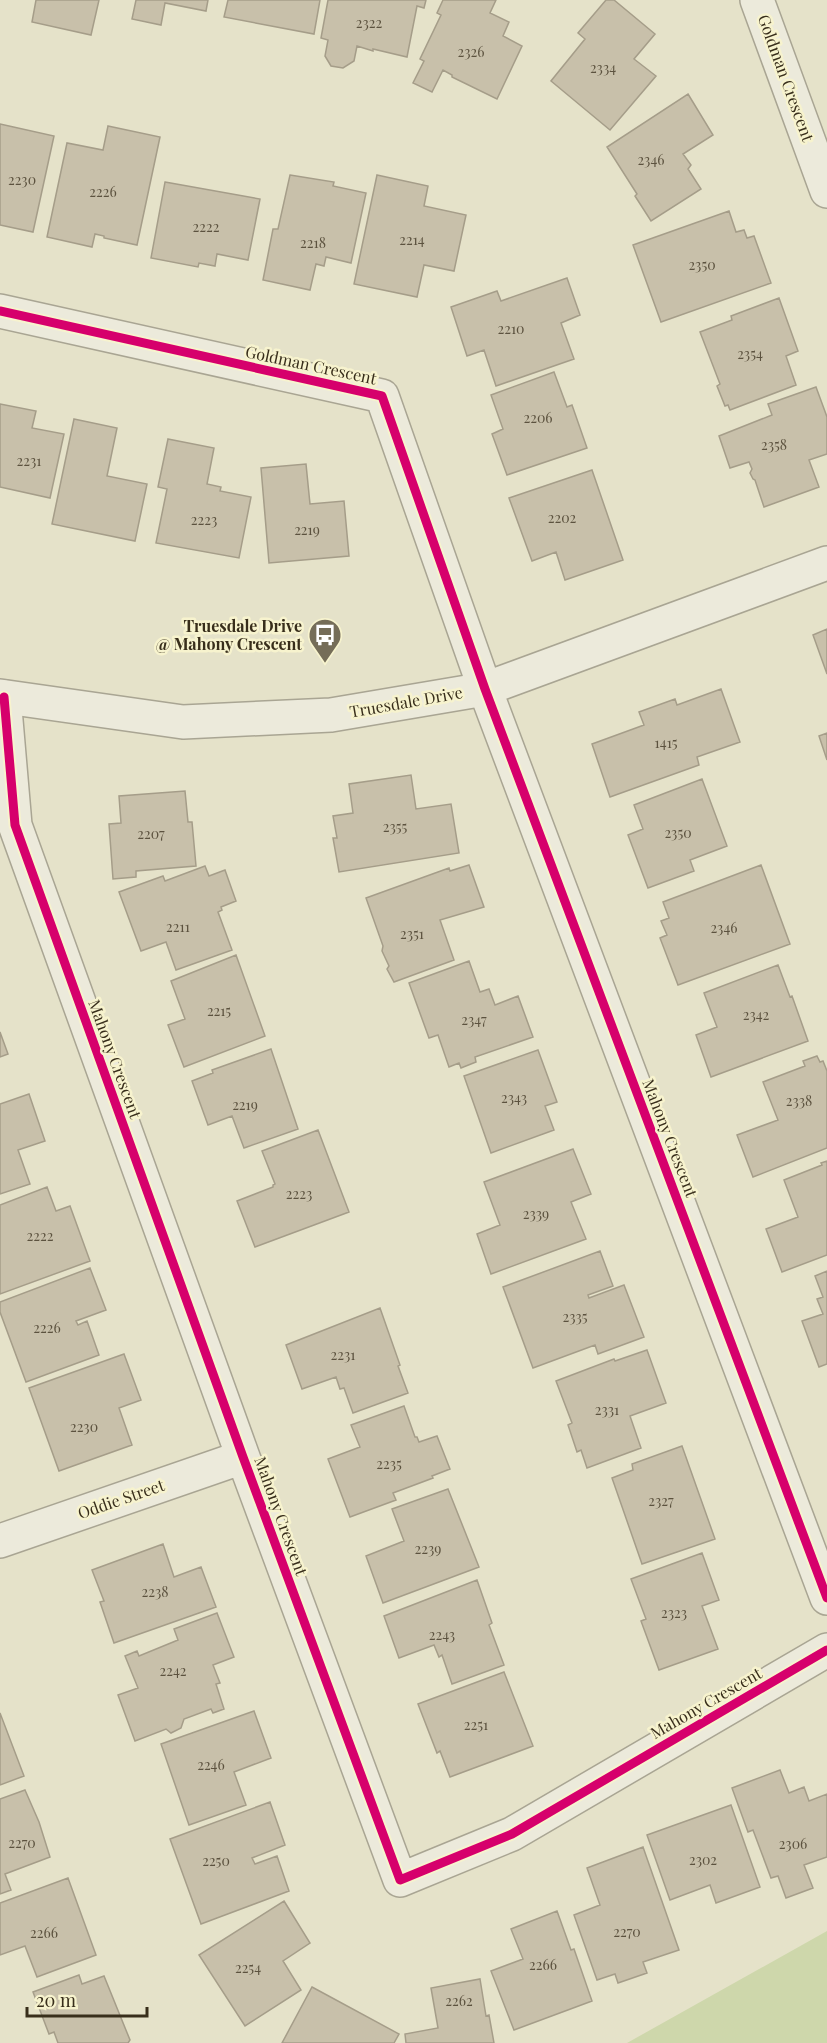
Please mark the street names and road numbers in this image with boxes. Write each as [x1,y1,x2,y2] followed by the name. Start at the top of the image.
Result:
[754,12,819,144] street label: Goldman Crescent
[244,340,379,389] street label: Goldman Crescent
[348,681,464,722] street label: Truesdale Drive
[84,996,147,1122] street label: Mahony Crescent
[638,1076,703,1200] street label: Mahony Crescent
[250,1453,313,1579] street label: Mahony Crescent
[75,1474,167,1523] street label: Oddie Street
[646,1662,765,1743] street label: Mahony Crescent

